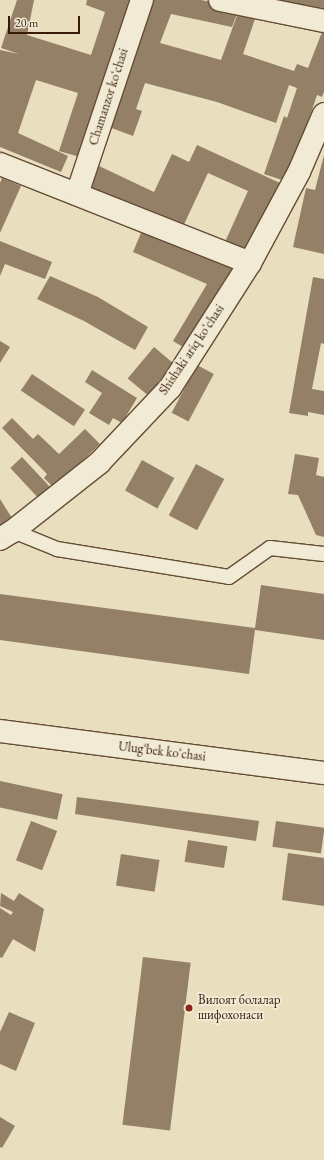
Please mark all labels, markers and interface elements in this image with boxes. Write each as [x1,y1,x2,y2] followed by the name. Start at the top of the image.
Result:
[10,8,82,34] scale bar
[15,15,38,31] text: 20 m
[86,46,132,148] street label: Chamanzor koʻchasi
[156,302,228,398] street label: Shishaki ariq koʻchasi
[117,739,207,765] street label: Ulugʻbek koʻchasi
[198,993,281,1024] place label: Вилоят болалар шифохонаси
[183,1002,195,1014] marker: Вилоят болалар шифохонаси

